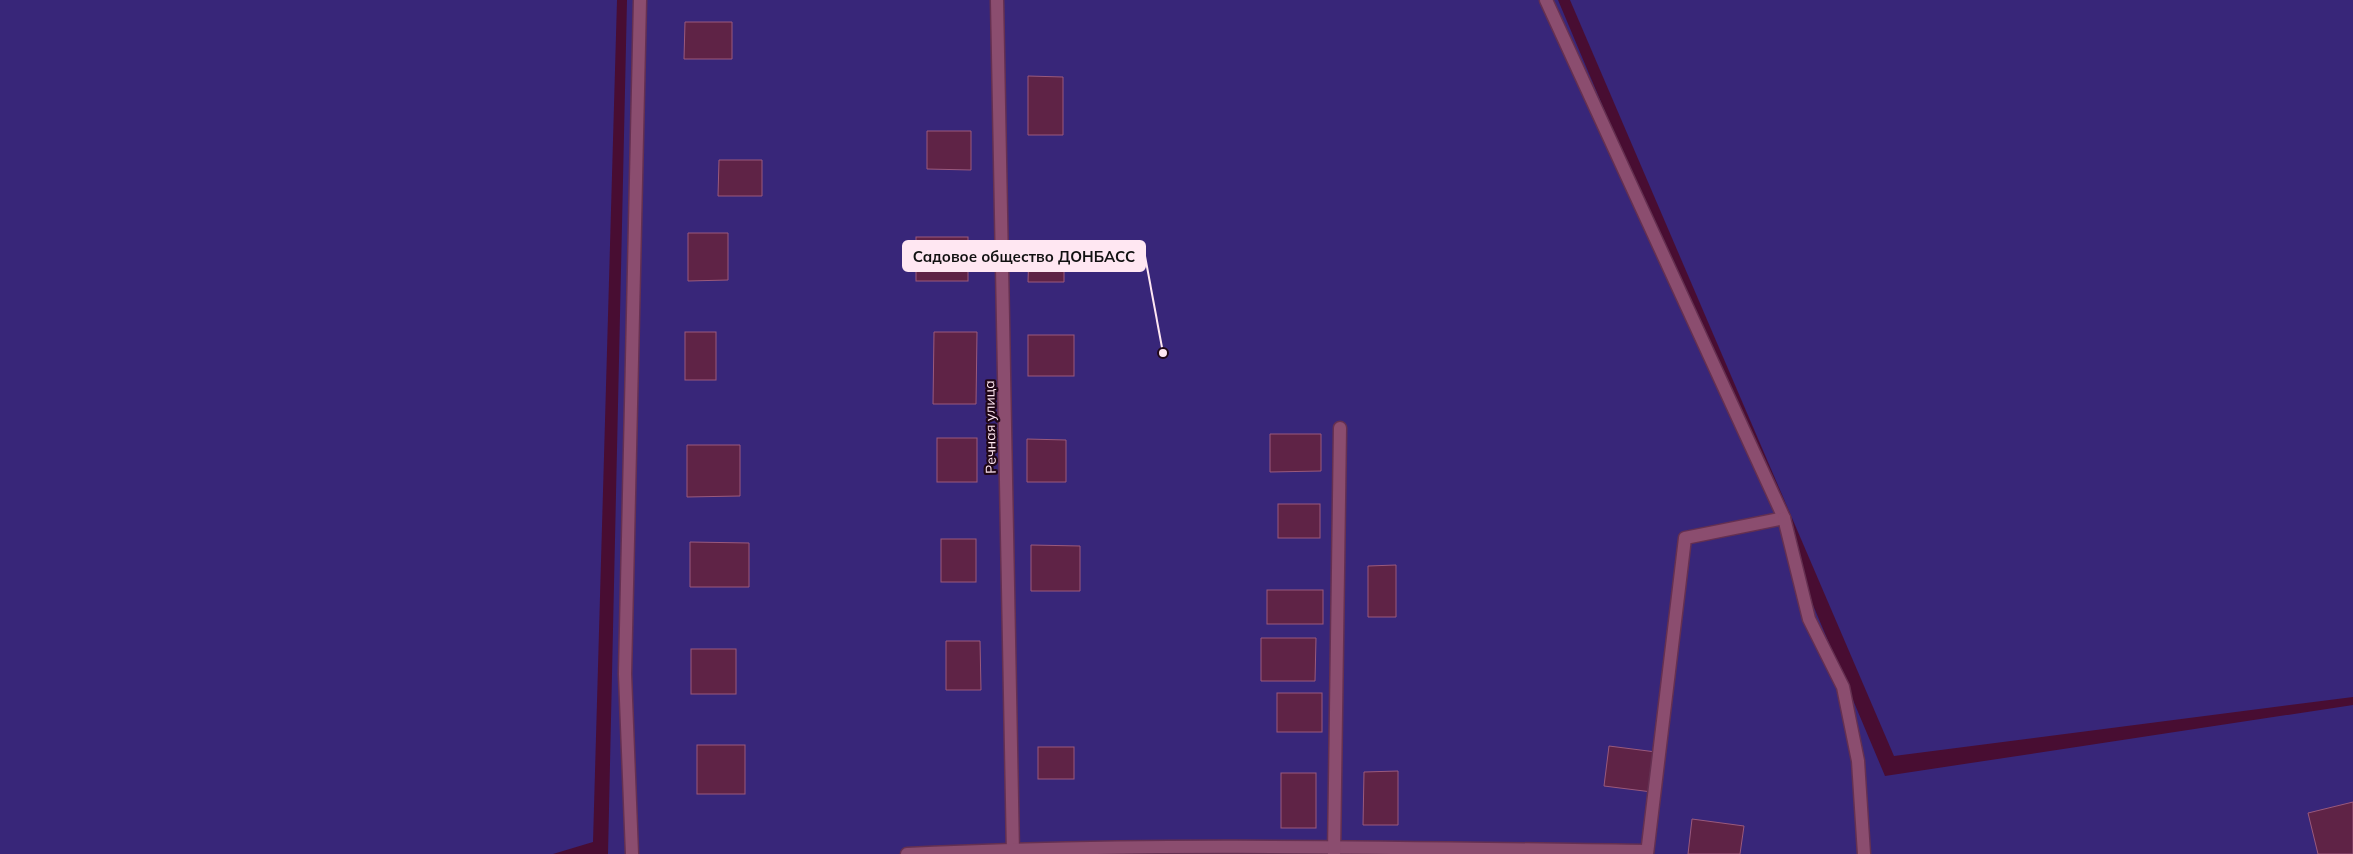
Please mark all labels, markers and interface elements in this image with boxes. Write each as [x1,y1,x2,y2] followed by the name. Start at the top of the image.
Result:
[903,241,1145,271] callout: Садовое общество ДОНБАСС
[913,247,1135,266] text: Садовое общество ДОНБАСС
[980,380,1000,474] street label: Речная улица

